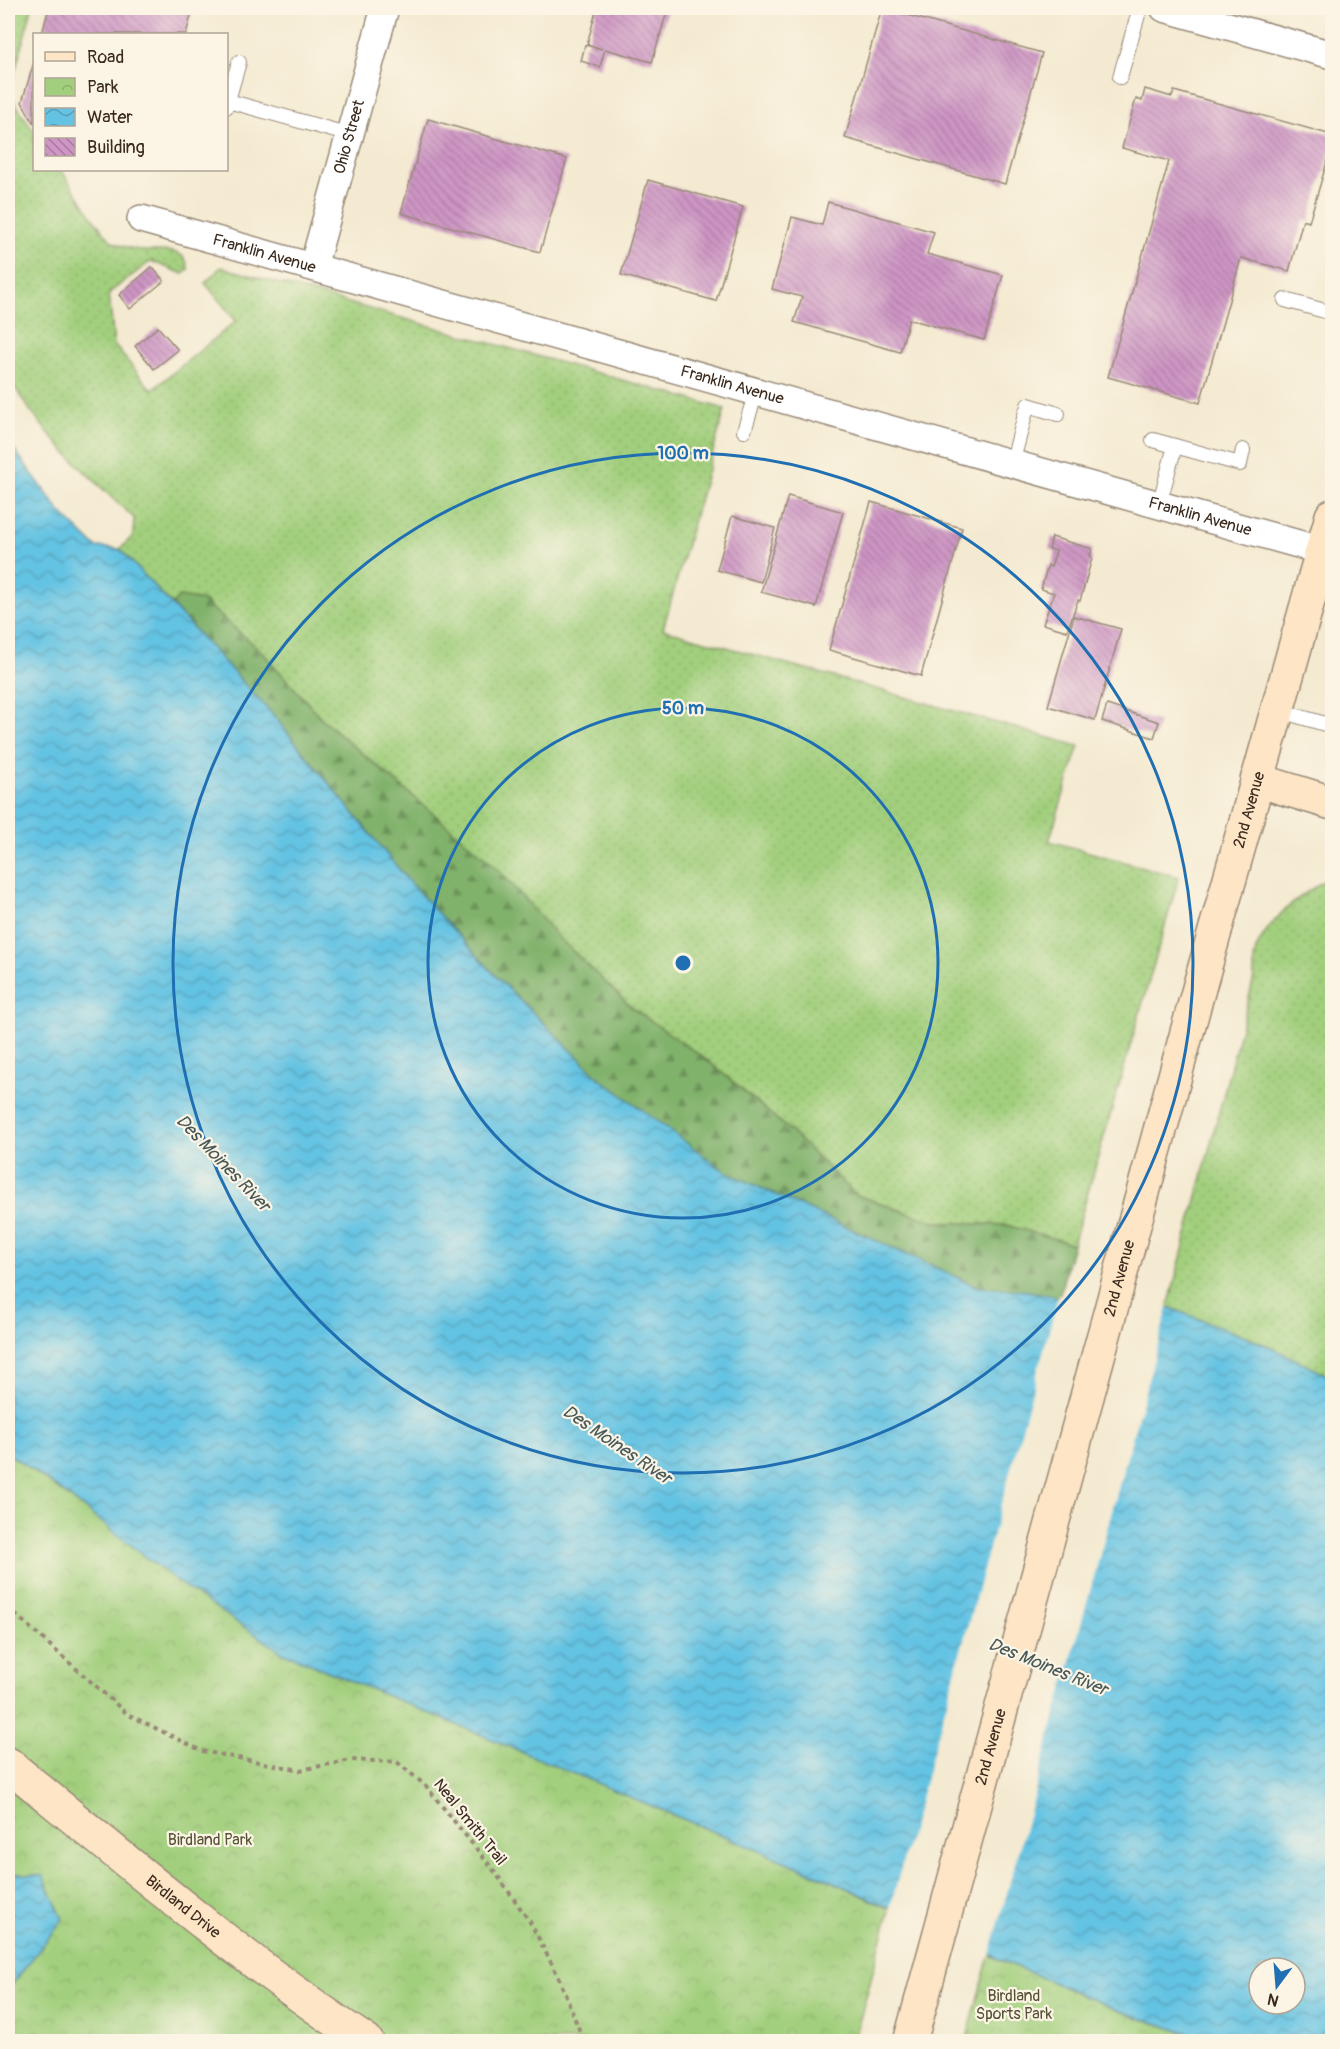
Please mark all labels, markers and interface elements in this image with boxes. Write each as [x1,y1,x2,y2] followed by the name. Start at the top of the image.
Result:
[33,33,228,171] legend
[87,46,124,69] text: Road
[87,76,119,99] text: Park
[329,97,369,176] street label: Ohio Street
[87,106,133,129] text: Water
[87,136,145,159] text: Building
[210,230,318,278] street label: Franklin Avenue
[678,361,786,409] street label: Franklin Avenue
[657,442,709,465] text: 100 m
[1146,492,1254,540] street label: Franklin Avenue
[662,697,704,720] text: 50 m
[1229,769,1270,850] street label: 2nd Avenue
[673,953,693,973] centre of rings
[171,1110,277,1218] water label: Des Moines River
[1099,1238,1140,1319] street label: 2nd Avenue
[558,1400,678,1491] water label: Des Moines River
[985,1633,1113,1702] water label: Des Moines River
[971,1706,1011,1787] street label: 2nd Avenue
[429,1775,511,1869] street label: Neal Smith Trail
[168,1830,252,1850] park label: Birdland Park
[141,1871,225,1943] street label: Birdland Drive
[1247,1956,1307,2016] north arrow
[976,1986,1052,2024] park label: Birdland Sports Park
[1265,1988,1281,2011] text: N

